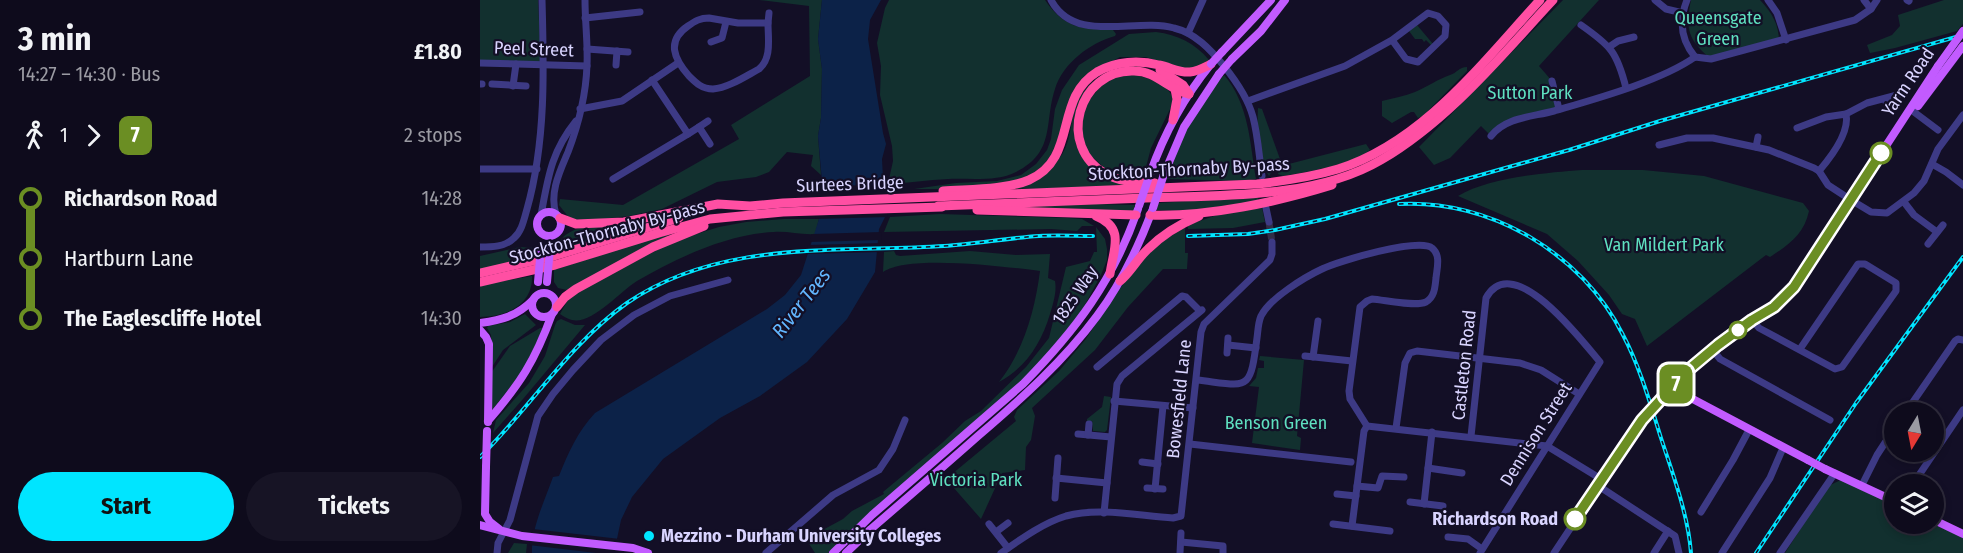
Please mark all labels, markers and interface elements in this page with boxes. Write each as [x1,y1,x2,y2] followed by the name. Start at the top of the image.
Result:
[1674,7,1762,50] park label: Queensgate Green
[18,19,92,59] text: 3 min
[494,37,574,61] street label: Peel Street
[414,38,462,65] text: £1.80
[1877,44,1939,120] street label: Yarm Road
[18,62,160,86] text: 14:27 – 14:30 · Bus
[1488,82,1573,104] park label: Sutton Park
[18,119,51,152] icon: walk
[77,119,110,152] icon: forward
[131,122,140,148] text: 7
[60,123,68,147] text: 1
[404,123,462,147] text: 2 stops
[1870,142,1892,164] unlabelled marker
[1088,153,1291,185] street label: Stockton-Thornaby By-pass
[796,171,904,197] street label: Surtees Bridge
[64,185,218,212] text: Richardson Road
[421,186,462,210] text: 14:28
[507,195,708,269] street label: Stockton-Thornaby By-pass
[1604,234,1725,256] park label: Van Mildert Park
[64,245,193,272] text: Hartburn Lane
[422,246,462,270] text: 14:29
[1047,262,1103,328] street label: 1825 Way
[767,263,836,342] water label: River Tees
[64,305,261,332] text: The Eaglescliffe Hotel
[421,306,462,330] text: 14:30
[1447,309,1481,421] street label: Castleton Road
[1729,321,1747,339] unlabelled marker
[1162,338,1196,460] street label: Bowesfield Lane
[1656,364,1696,404] line badge: 7
[1672,371,1680,397] text: 7
[1495,378,1577,490] street label: Dennison Street
[1884,402,1944,462] north arrow
[1884,402,1944,534] map controls
[1225,412,1327,434] park label: Benson Green
[930,469,1023,491] park label: Victoria Park
[18,472,234,541] button: Start
[246,472,462,541] button: Tickets
[1884,474,1944,534] button: layers
[1432,508,1558,530] place label: Richardson Road
[1564,508,1586,530] marker: Richardson Road
[661,525,941,547] place label: Mezzino - Durham University Colleges
[642,529,656,543] marker: Mezzino - Durham University Colleges

